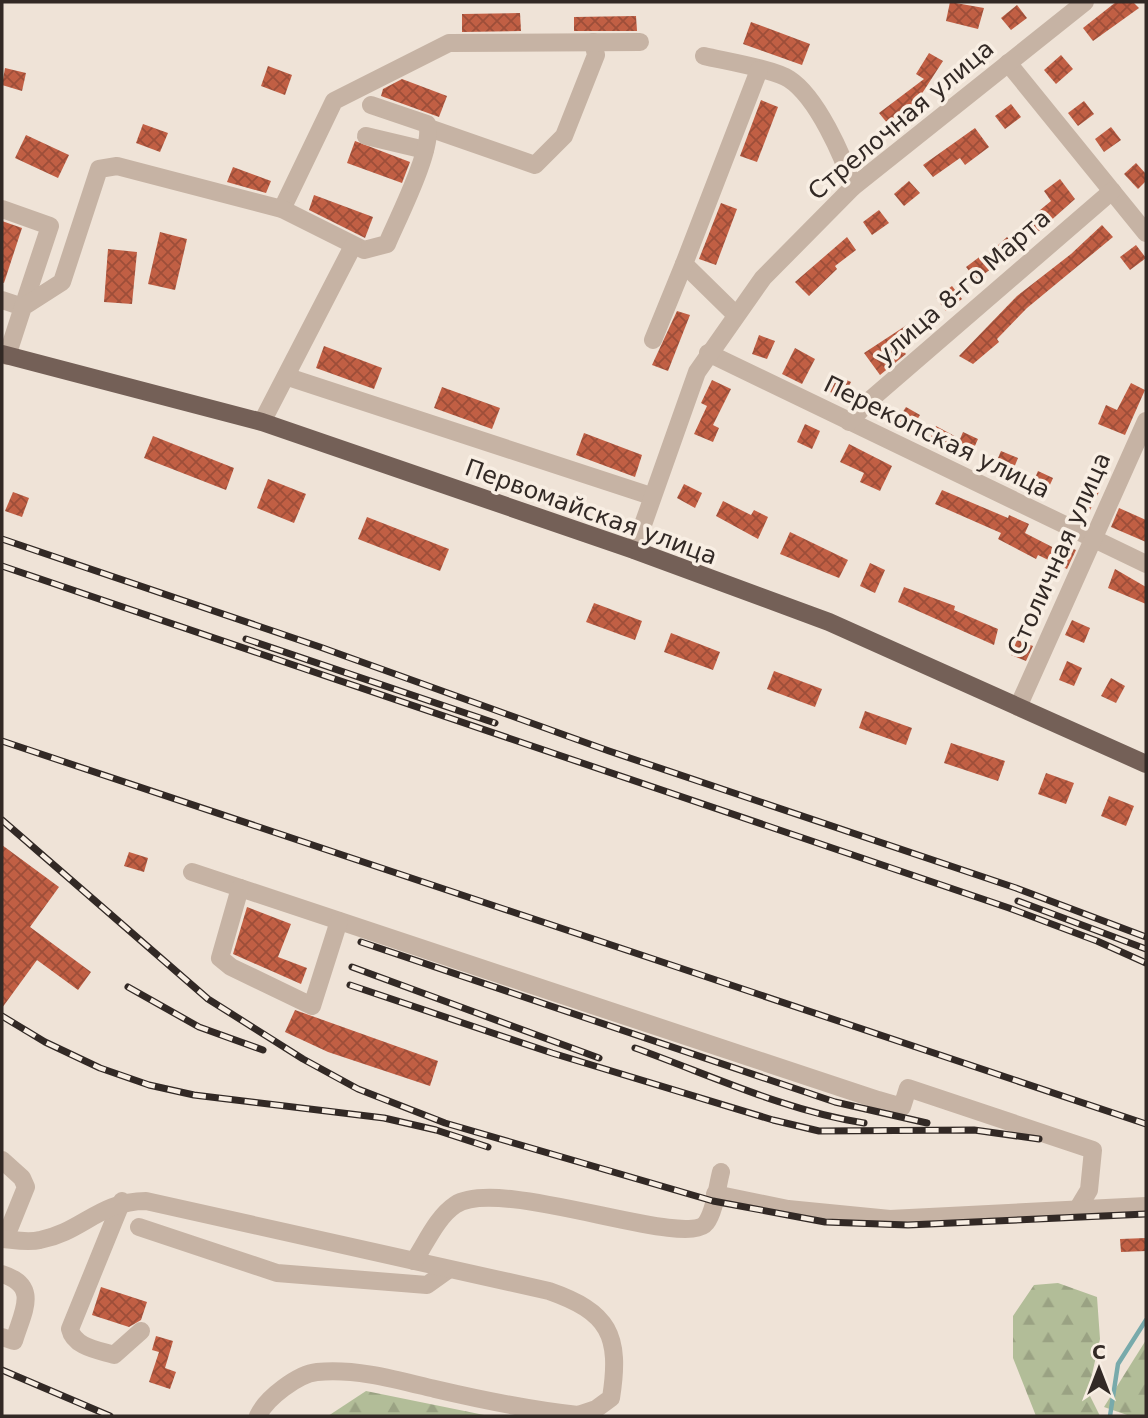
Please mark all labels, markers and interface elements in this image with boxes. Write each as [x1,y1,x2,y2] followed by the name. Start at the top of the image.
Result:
[803,34,999,206] street label: Стрелочная улица
[870,204,1056,370] street label: улица 8-го Марта
[819,370,1055,504] street label: Перекопская улица
[1002,448,1116,660] street label: Столичная улица
[461,453,721,571] street label: Первомайская улица
[1064,1334,1134,1404] north arrow
[1092,1341,1106,1363] text: С

